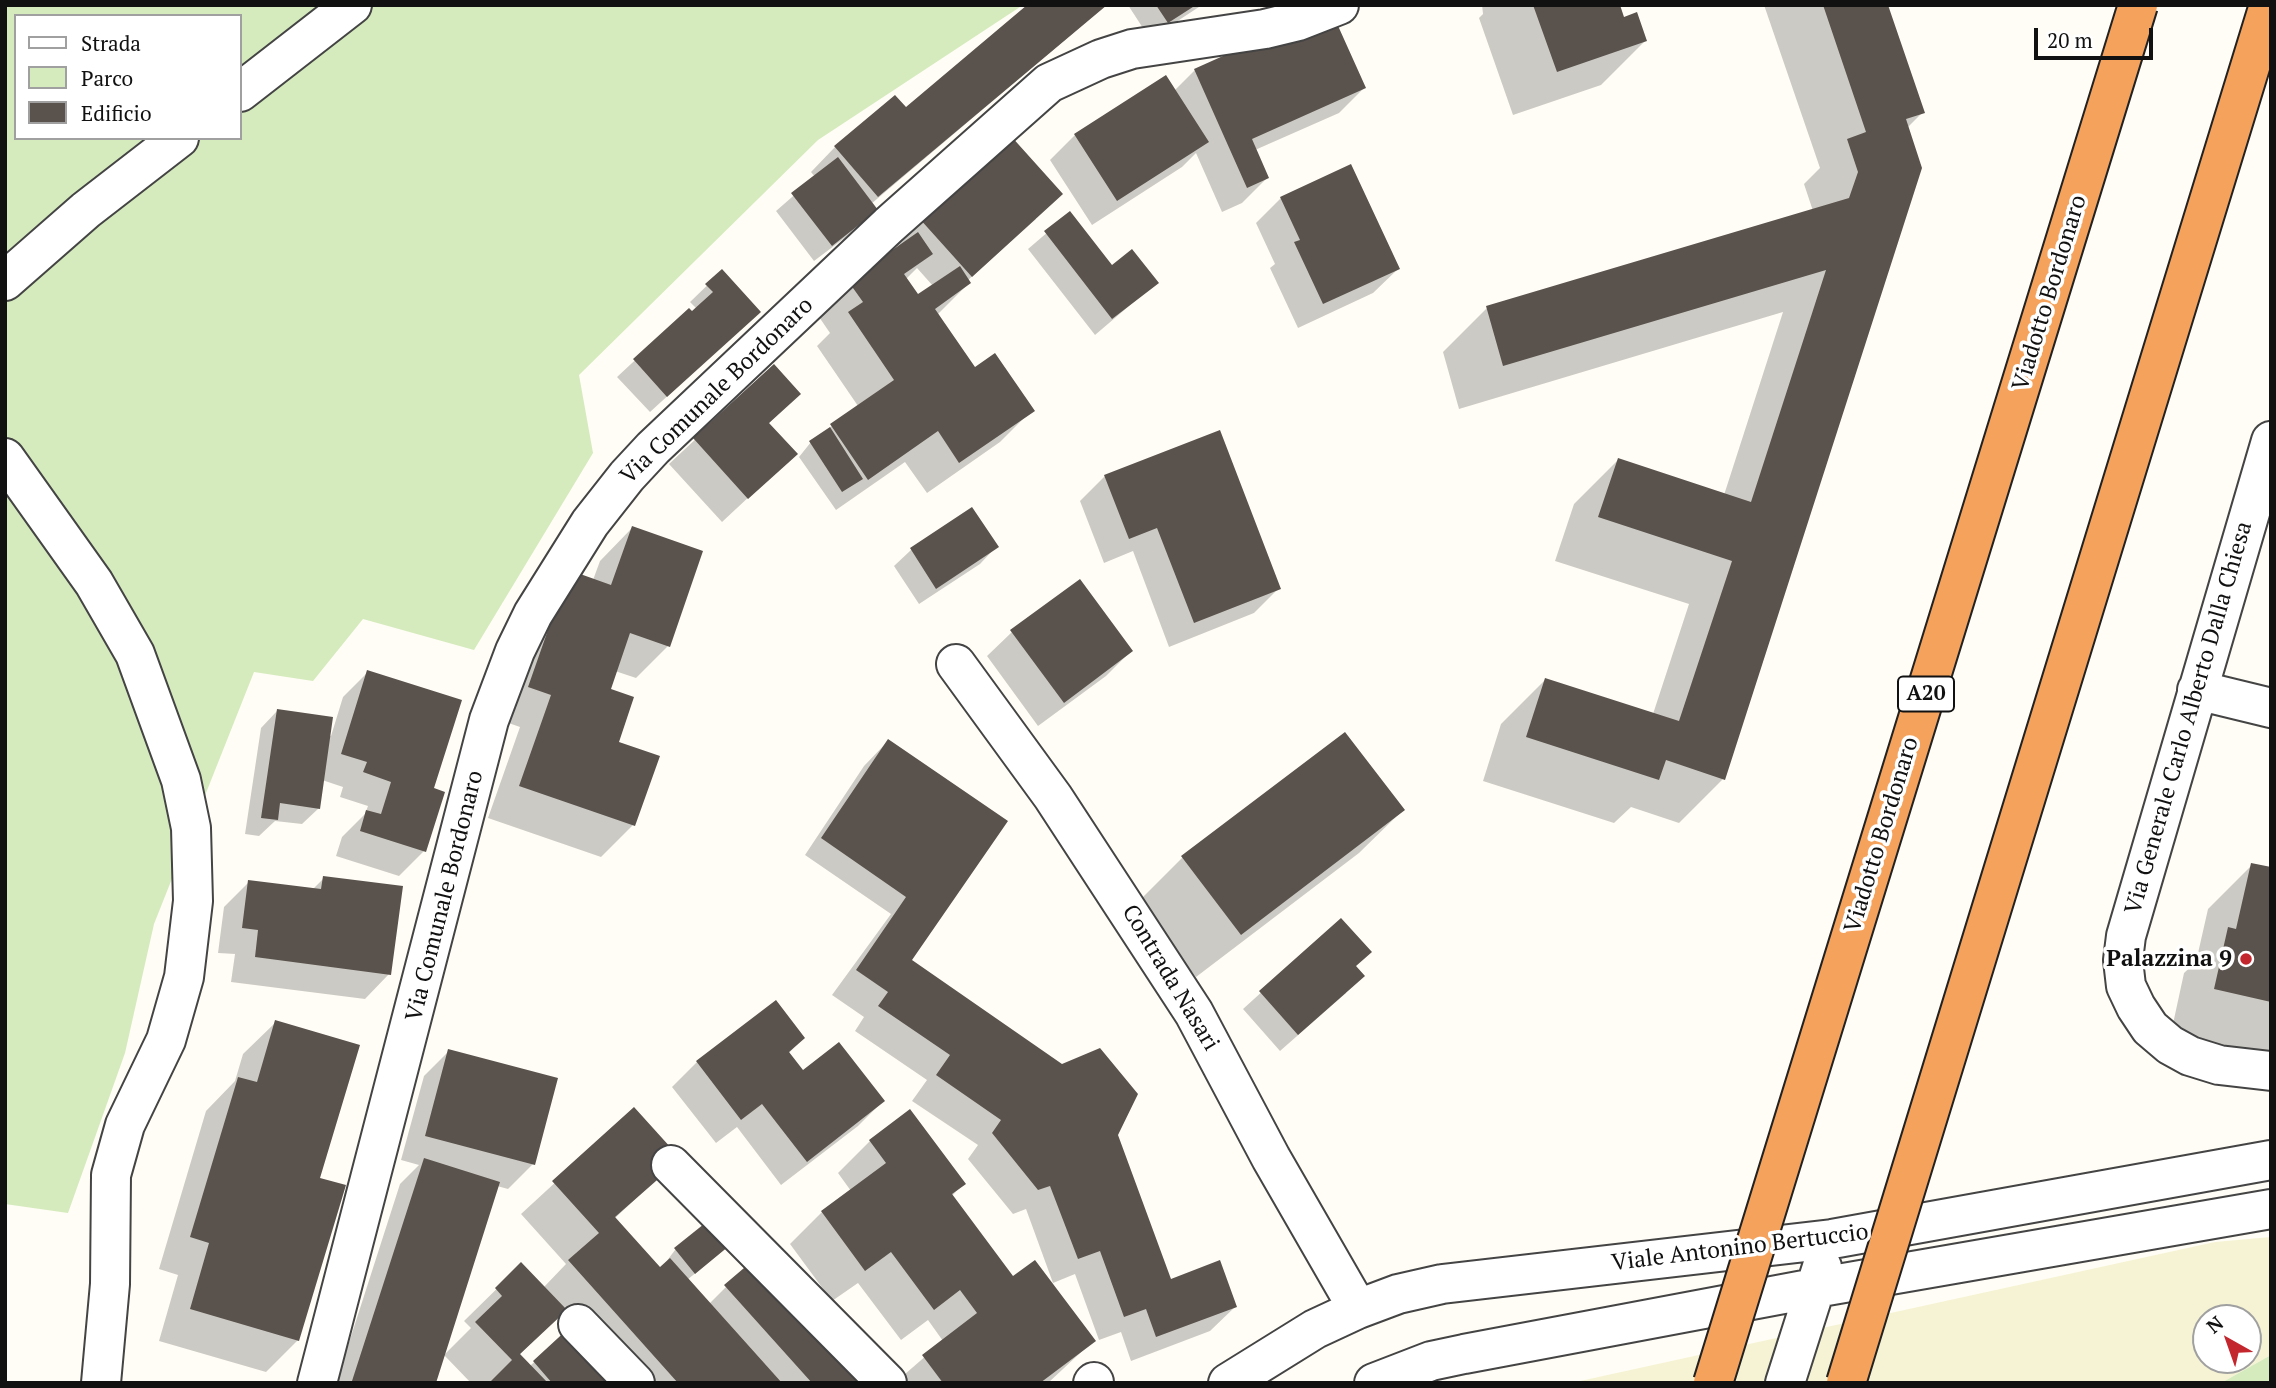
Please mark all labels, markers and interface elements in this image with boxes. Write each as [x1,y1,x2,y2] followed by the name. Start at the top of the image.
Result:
[14,14,242,140] legend
[2038,14,2157,58] scale bar
[2047,26,2093,54] text: 20 m
[81,29,141,57] text: Strada
[81,64,133,92] text: Parco
[81,99,152,127] text: Edificio
[2007,192,2093,394] street label: Viadotto Bordonaro
[615,292,819,490] street label: Via Comunale Bordonaro
[2120,518,2258,918] street label: Via Generale Carlo Alberto Dalla Chiesa
[1898,676,1954,712] road number: A20
[1839,734,1925,936] street label: Viadotto Bordonaro
[400,768,490,1024] street label: Via Comunale Bordonaro
[1116,900,1224,1056] street label: Contrada Nasari
[2106,945,2232,973] place label: Palazzina 9
[2238,951,2254,967] marker: Palazzina 9
[1610,1219,1870,1277] street label: Viale Antonino Bertuccio
[2192,1304,2262,1374] north arrow
[2201,1310,2228,1338] text: N

